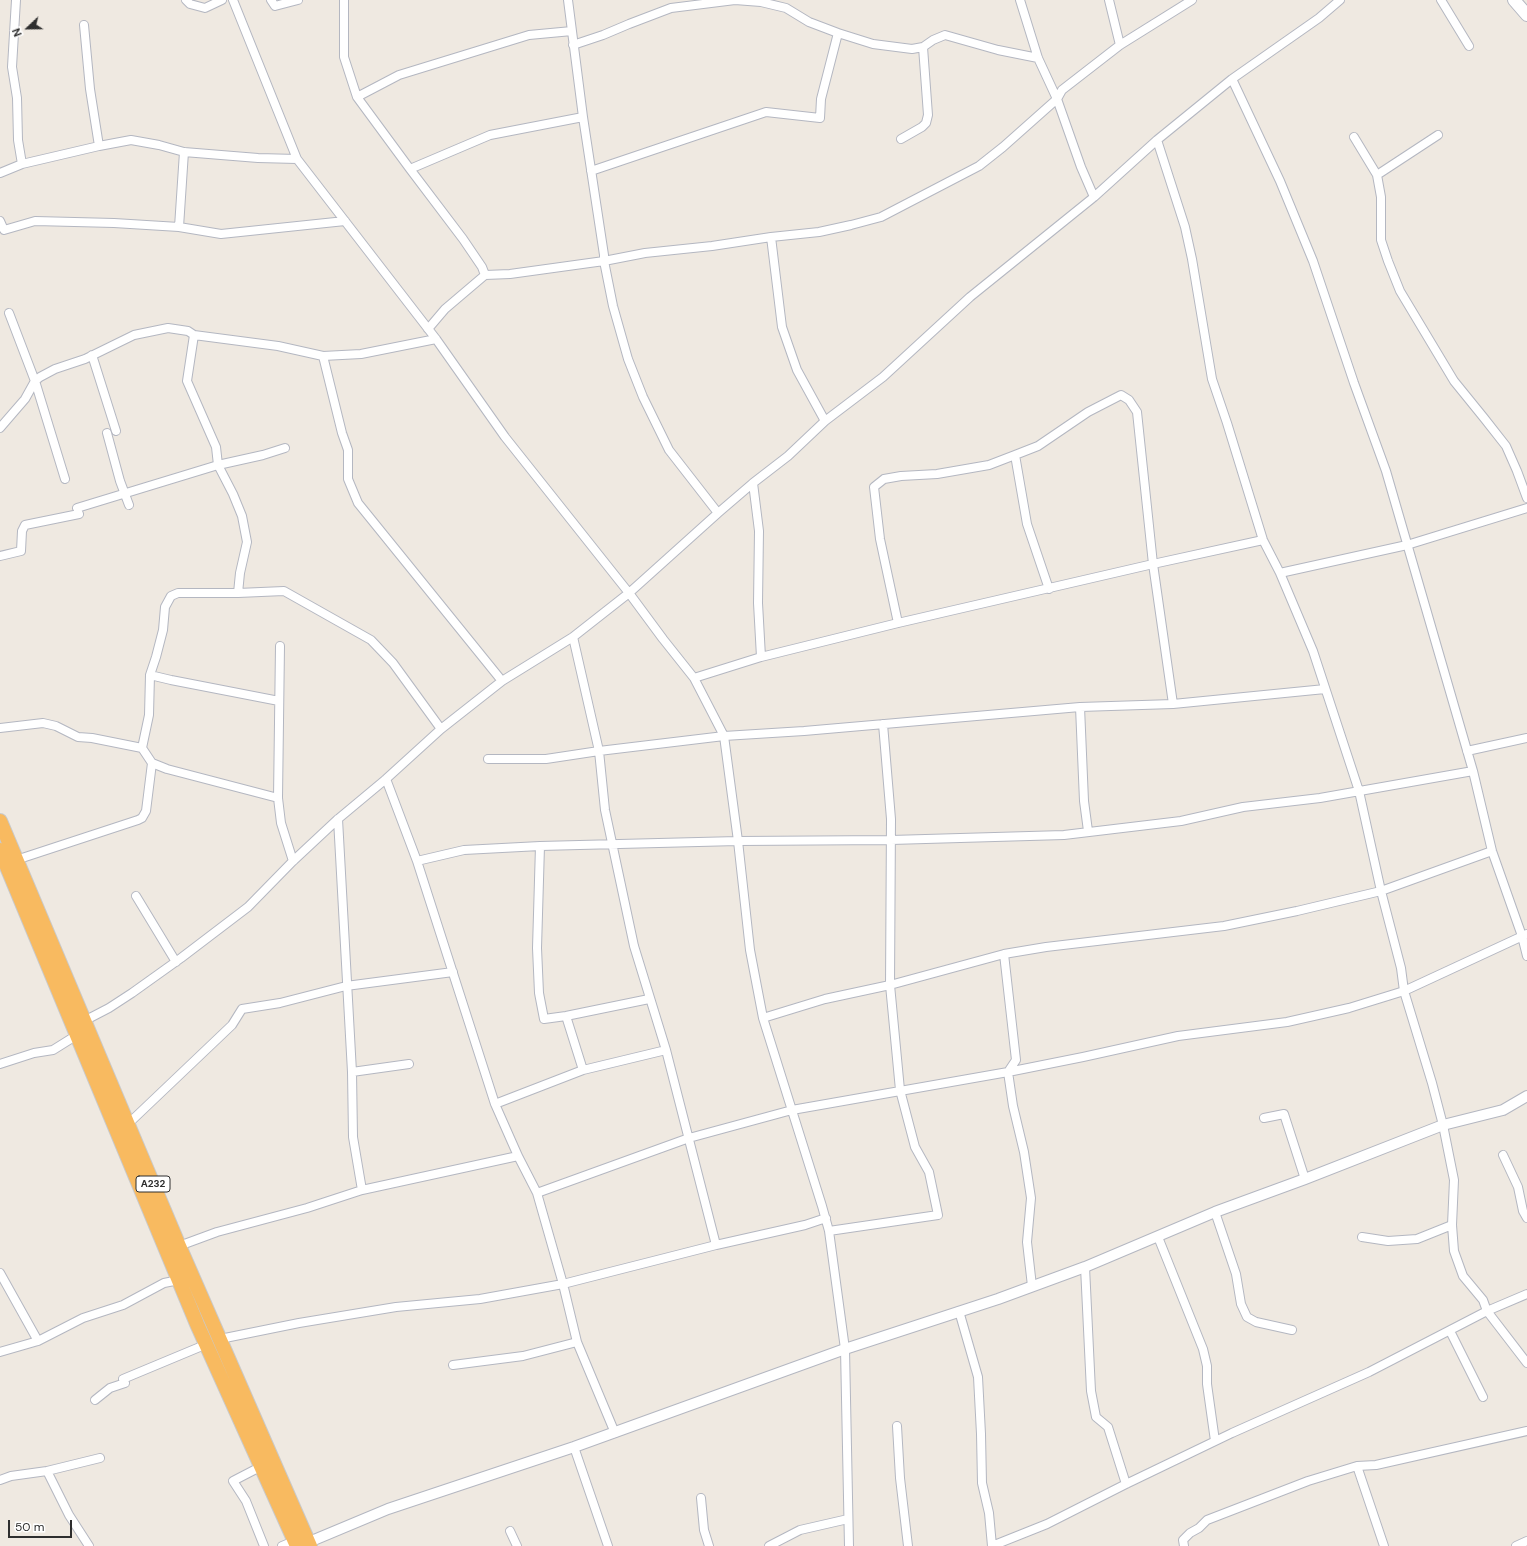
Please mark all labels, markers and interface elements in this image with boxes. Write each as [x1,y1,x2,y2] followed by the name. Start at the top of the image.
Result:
[8,8,48,48] north arrow
[9,26,25,39] text: N
[136,1176,170,1192] road number: A232
[10,1512,74,1538] scale bar
[15,1519,44,1535] text: 50 m

